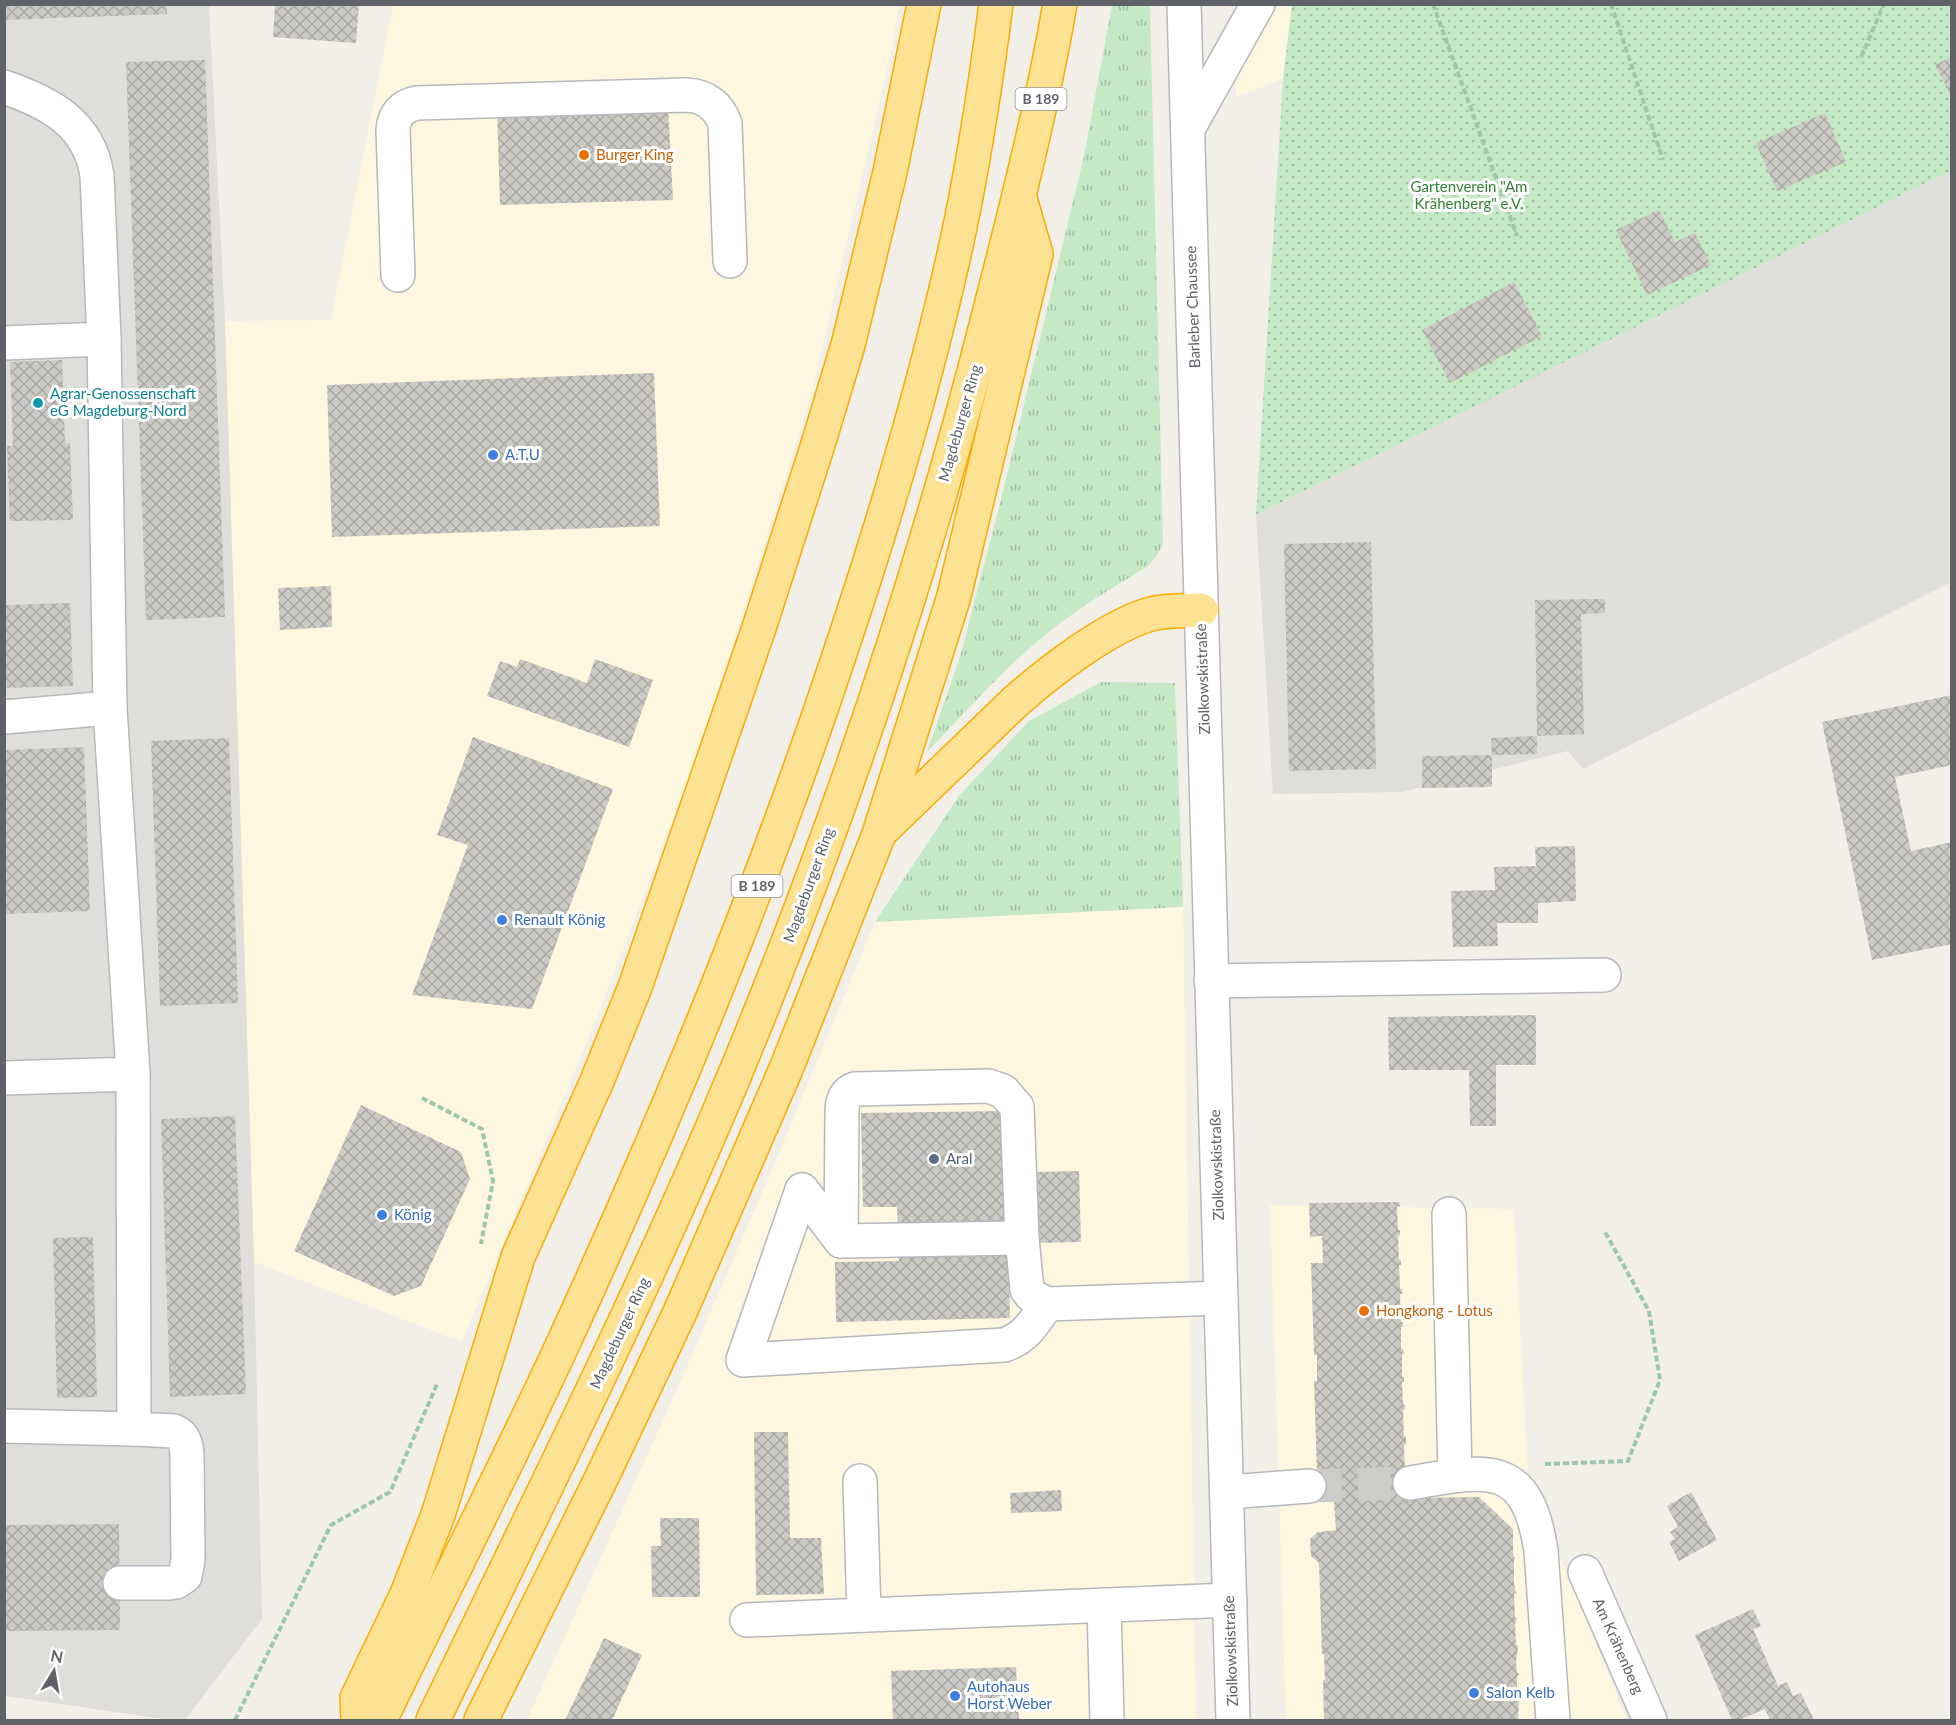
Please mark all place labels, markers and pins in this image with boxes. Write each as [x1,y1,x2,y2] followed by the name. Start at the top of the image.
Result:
[596,145,674,163] place label: Burger King
[577,148,591,162] marker: Burger King
[50,384,197,419] place label: Agrar-Genossenschaft eG Magdeburg-Nord
[31,396,45,410] marker: Agrar-Genossenschaft eG Magdeburg-Nord
[505,445,540,463] place label: A.T.U
[486,448,500,462] marker: A.T.U
[514,910,606,928] place label: Renault König
[495,913,509,927] marker: Renault König
[946,1149,972,1167] place label: Aral
[927,1152,941,1166] marker: Aral
[394,1205,432,1223] place label: König
[375,1208,389,1222] marker: König
[1376,1301,1493,1319] place label: Hongkong - Lotus
[1357,1304,1371,1318] marker: Hongkong - Lotus
[967,1677,1053,1712] place label: Autohaus Horst Weber
[1486,1683,1555,1701] place label: Salon Kelb
[1467,1686,1481,1700] marker: Salon Kelb
[948,1689,962,1703] marker: Autohaus Horst Weber

